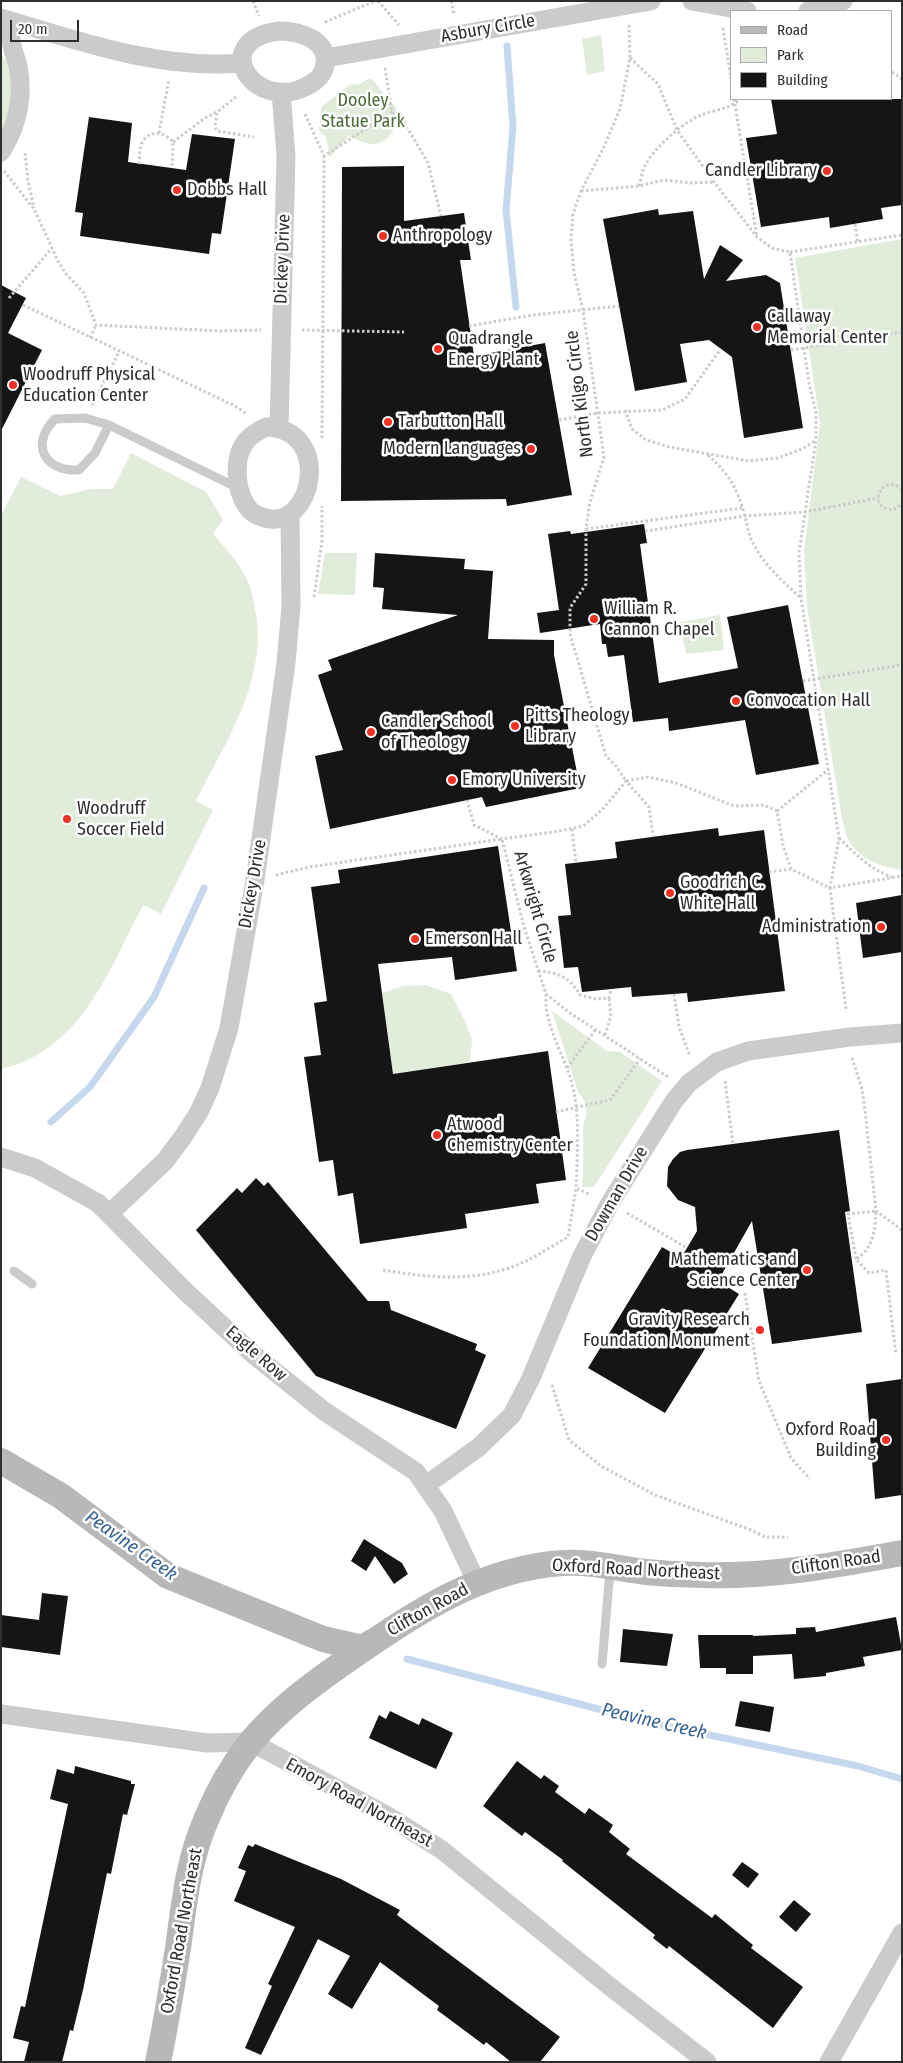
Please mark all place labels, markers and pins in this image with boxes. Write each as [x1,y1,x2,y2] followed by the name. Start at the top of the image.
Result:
[705,160,817,182] place label: Candler Library
[821,165,833,177] marker: Candler Library
[187,179,267,201] place label: Dobbs Hall
[171,184,183,196] marker: Dobbs Hall
[393,225,492,247] place label: Anthropology
[377,230,389,242] marker: Anthropology
[767,306,888,348] place label: Callaway Memorial Center
[751,321,763,333] marker: Callaway Memorial Center
[448,328,539,370] place label: Quadrangle Energy Plant
[432,343,444,355] marker: Quadrangle Energy Plant
[23,364,155,406] place label: Woodruff Physical Education Center
[7,379,19,391] marker: Woodruff Physical Education Center
[398,411,503,433] place label: Tarbutton Hall
[382,416,394,428] marker: Tarbutton Hall
[383,438,521,460] place label: Modern Languages
[525,443,537,455] marker: Modern Languages
[604,598,714,640] place label: William R. Cannon Chapel
[588,613,600,625] marker: William R. Cannon Chapel
[746,690,870,712] place label: Convocation Hall
[730,695,742,707] marker: Convocation Hall
[525,705,629,748] place label: Pitts Theology Library
[381,711,492,754] place label: Candler School of Theology
[509,720,521,732] marker: Pitts Theology Library
[365,726,377,738] marker: Candler School of Theology
[462,769,586,791] place label: Emory University
[446,774,458,786] marker: Emory University
[77,798,165,841] place label: Woodruff Soccer Field
[61,813,73,825] marker: Woodruff Soccer Field
[680,872,764,914] place label: Goodrich C. White Hall
[664,887,676,899] marker: Goodrich C. White Hall
[762,916,871,938] place label: Administration
[875,921,887,933] marker: Administration
[425,928,522,950] place label: Emerson Hall
[409,933,421,945] marker: Emerson Hall
[447,1114,573,1156] place label: Atwood Chemistry Center
[431,1129,443,1141] marker: Atwood Chemistry Center
[670,1249,797,1292] place label: Mathematics and Science Center
[801,1264,813,1276] marker: Mathematics and Science Center
[583,1309,750,1352] place label: Gravity Research Foundation Monument
[754,1324,766,1336] marker: Gravity Research Foundation Monument
[785,1419,876,1462] place label: Oxford Road Building
[880,1434,892,1446] marker: Oxford Road Building

